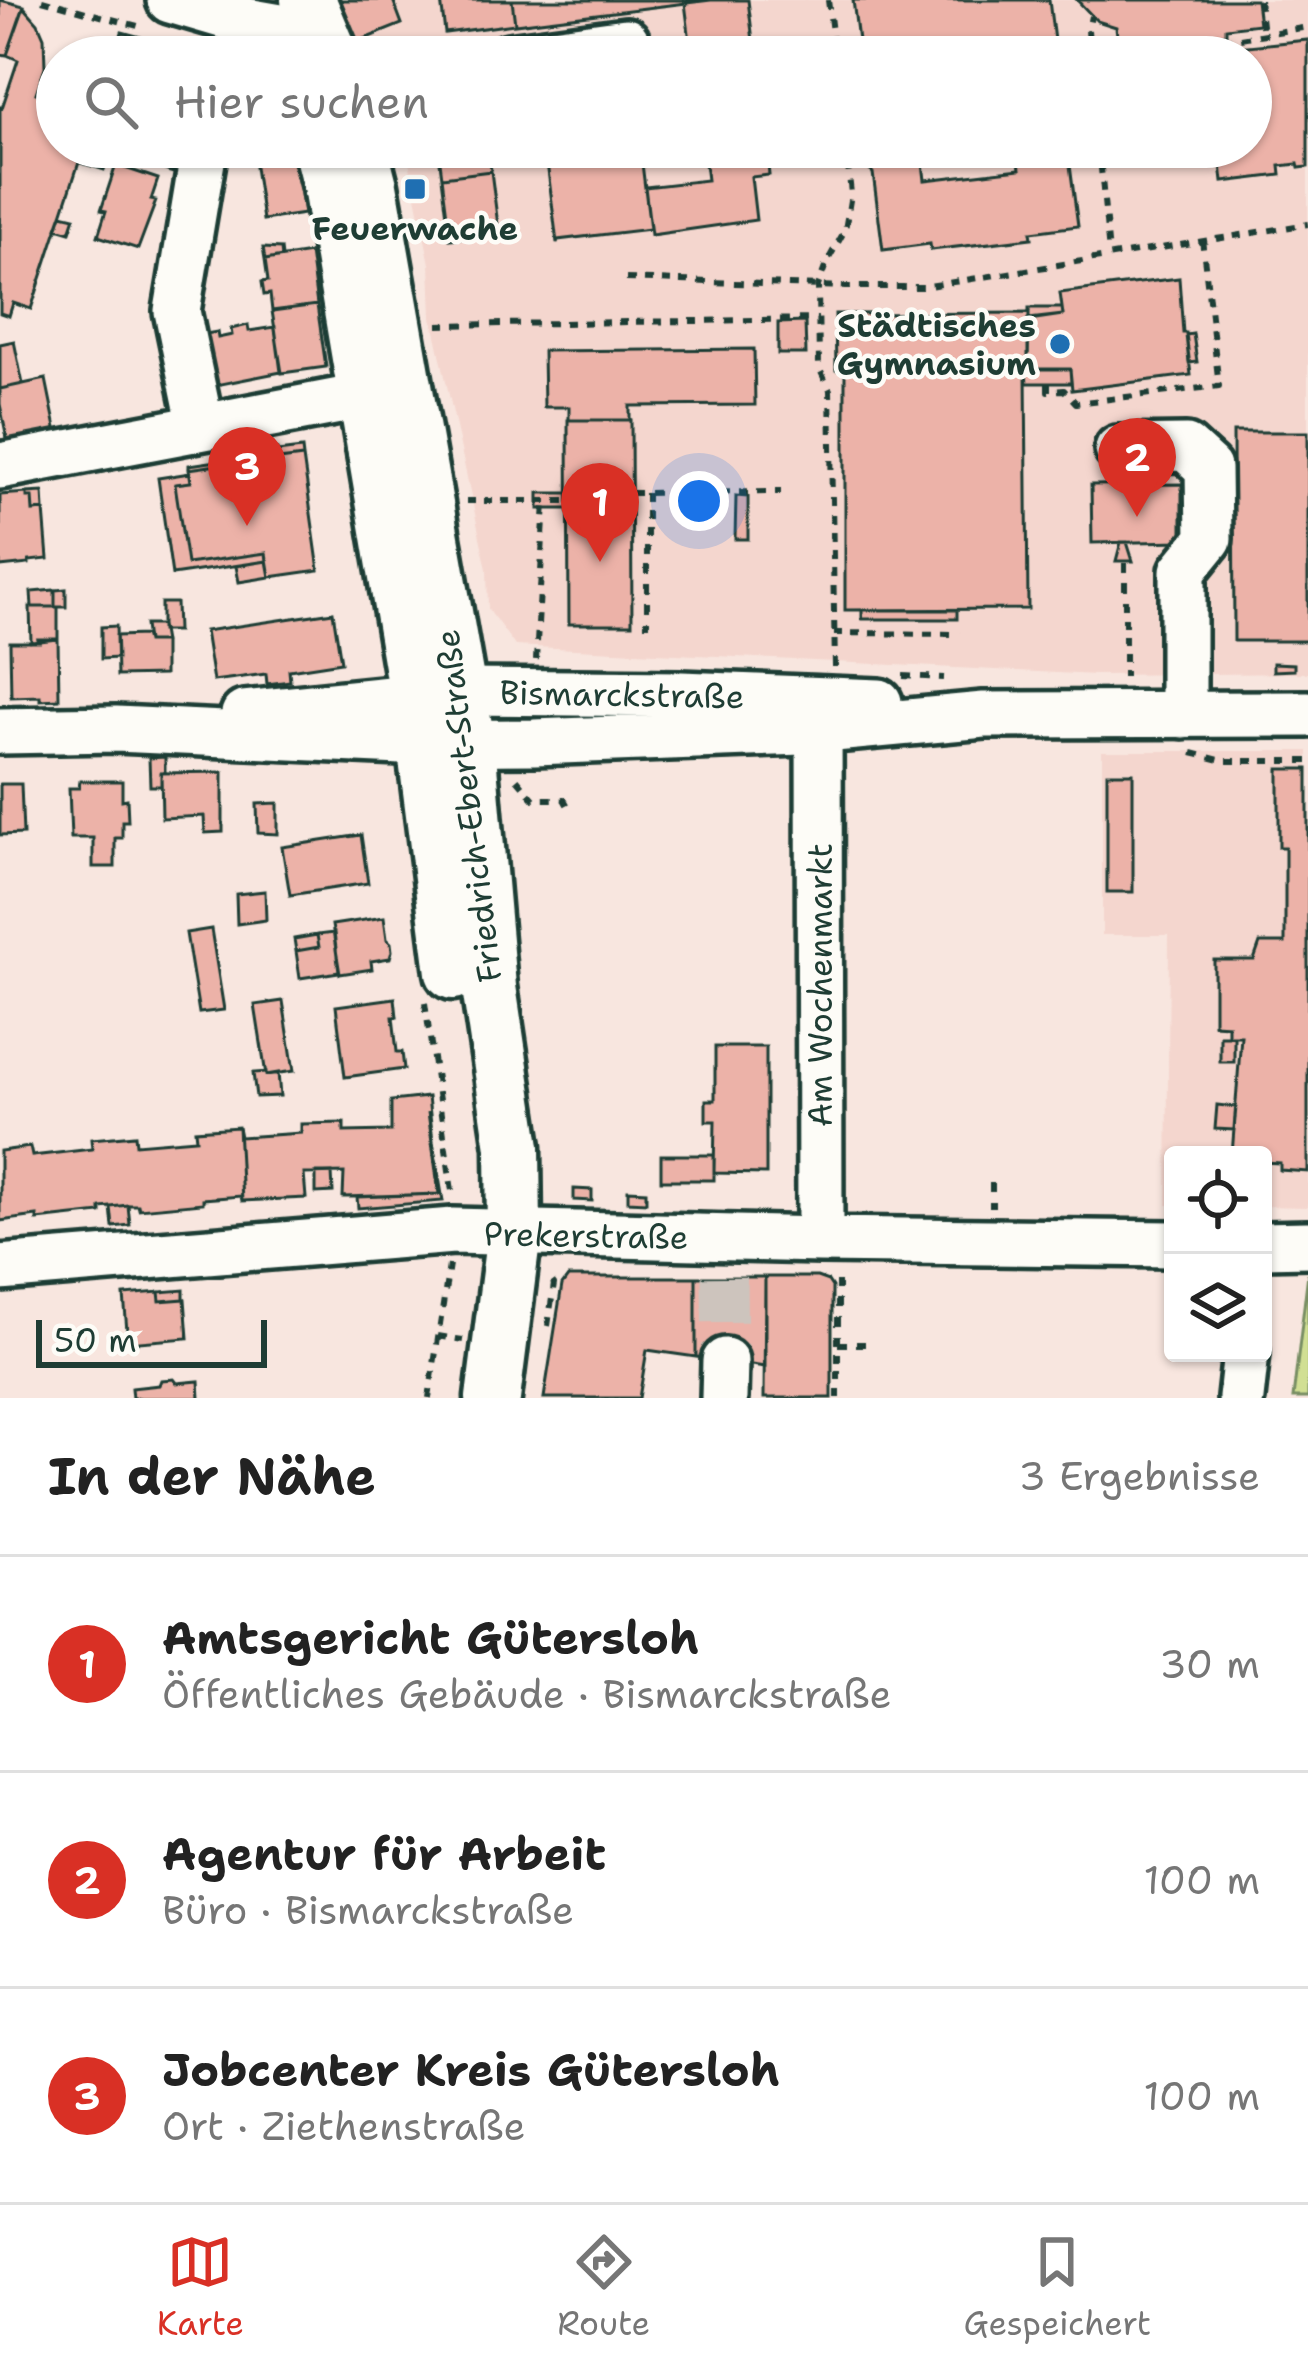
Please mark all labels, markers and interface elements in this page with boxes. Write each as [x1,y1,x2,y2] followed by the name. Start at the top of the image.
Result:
[36,36,1272,168] search box
[78,69,144,135] icon: search
[174,72,429,132] text: Hier suchen
[402,176,428,202] marker: Feuerwache
[312,206,518,251] place label: Feuerwache
[837,303,1036,386] place label: Städtisches Gymnasium
[1047,331,1073,357] marker: Städtisches Gymnasium
[1098,418,1176,517] pin: 2
[208,427,286,526] pin: 3
[561,463,639,562] pin: 1
[669,471,729,531] your location
[425,627,512,985] street label: Friedrich-Ebert-Straße
[499,670,745,719] street label: Bismarckstraße
[798,843,843,1127] street label: Am Wochenmarkt
[1164,1146,1272,1362] map controls
[1164,1146,1272,1254] button: locate
[483,1211,689,1260] street label: Prekerstraße
[1164,1254,1272,1362] button: layers
[36,1314,267,1367] scale bar
[54,1318,137,1363] text: 50 m
[48,1442,376,1510] text: In der Nähe
[1019,1450,1260,1502] text: 3 Ergebnisse
[162,1608,699,1668] text: Amtsgericht Gütersloh
[78,1638,96,1690] text: 1
[1159,1638,1260,1690] text: 30 m
[162,1668,892,1720] text: Öffentliches Gebäude · Bismarckstraße
[162,1824,606,1884] text: Agentur für Arbeit
[73,1854,101,1906] text: 2
[1144,1854,1260,1906] text: 100 m
[162,1884,574,1936] text: Büro · Bismarckstraße
[162,2040,780,2100] text: Jobcenter Kreis Gütersloh
[73,2070,101,2122] text: 3
[1144,2070,1260,2122] text: 100 m
[162,2100,526,2152] text: Ort · Ziethenstraße
[157,2229,244,2346] tab: Karte
[557,2229,650,2346] tab: Route
[964,2229,1151,2346] tab: Gespeichert

